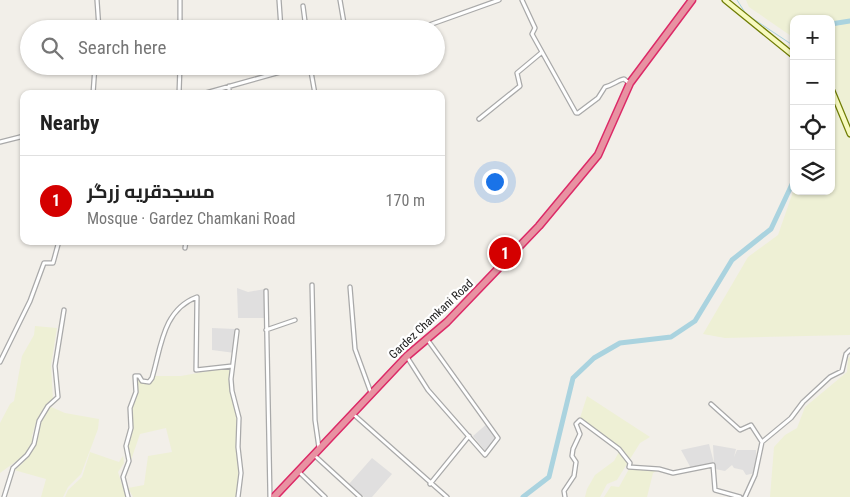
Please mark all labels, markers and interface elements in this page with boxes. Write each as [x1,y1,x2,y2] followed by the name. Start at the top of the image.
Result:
[790,15,835,195] map controls
[790,15,835,60] button: +
[20,20,445,75] search box
[38,34,66,62] icon: search
[78,36,166,59] text: Search here
[790,60,835,105] button: −
[790,105,835,150] button: locate
[40,111,99,135] text: Nearby
[790,150,835,195] button: layers
[482,169,508,195] your location
[87,180,215,203] text: مسجدقریه زرگر
[52,191,60,210] text: 1
[386,191,425,210] text: 170 m
[87,209,295,228] text: Mosque · Gardez Chamkani Road
[489,234,521,272] pin: 1
[386,276,476,362] street label: Gardez Chamkani Road

